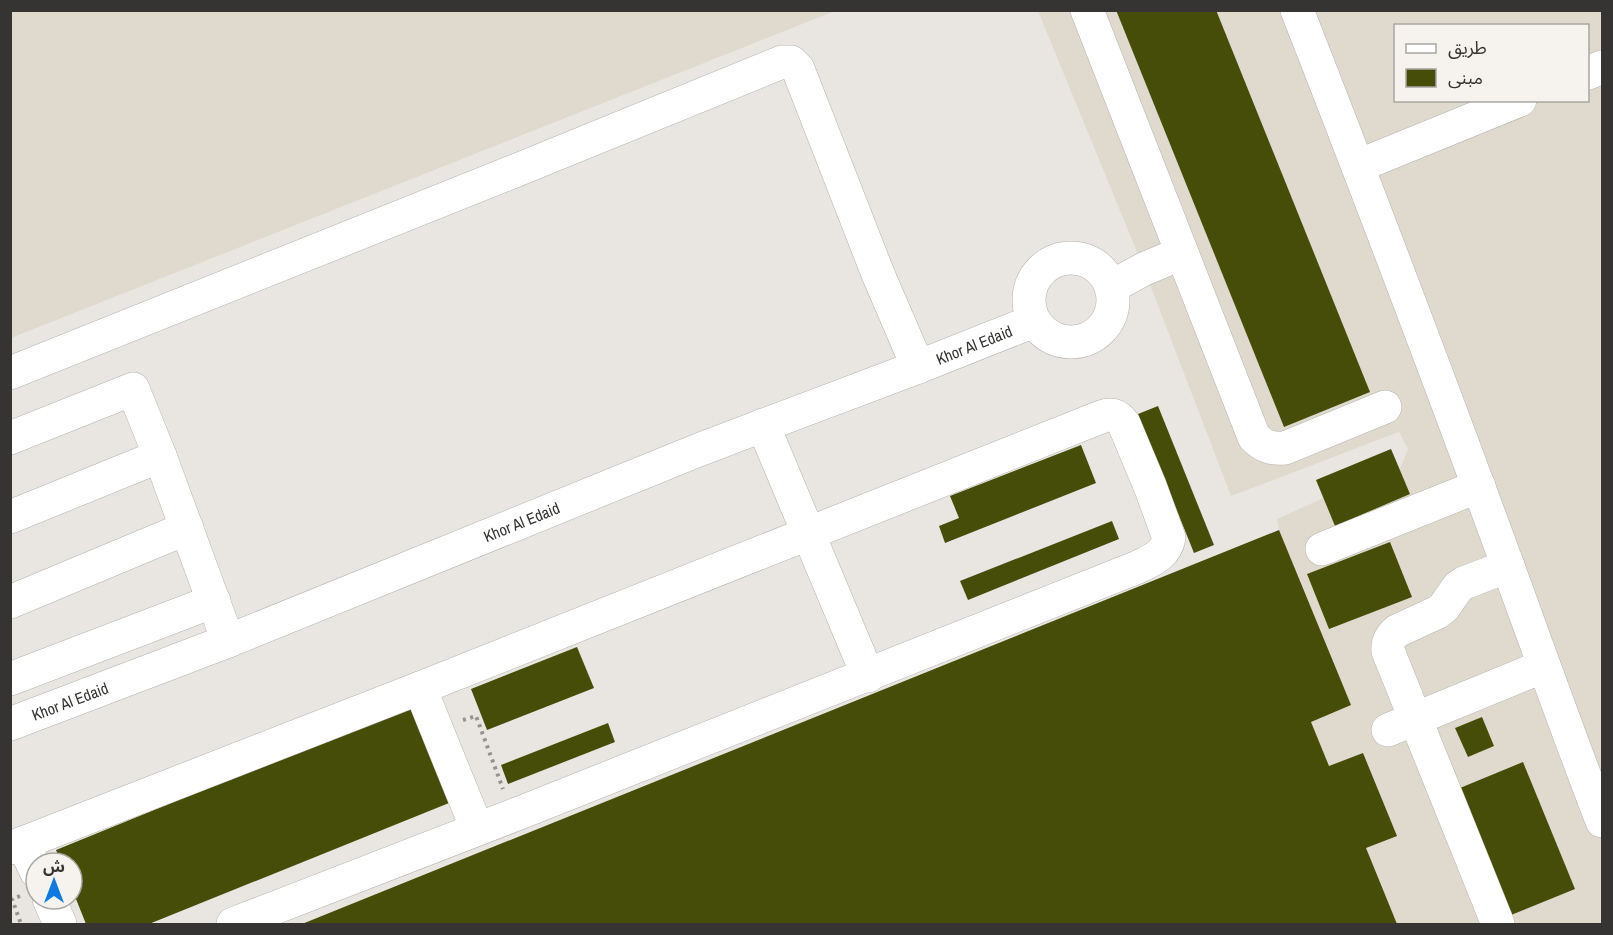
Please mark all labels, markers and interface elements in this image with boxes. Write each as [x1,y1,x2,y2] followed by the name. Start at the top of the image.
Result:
[1394,24,1589,102] legend
[1448,35,1487,60] text: طريق
[1448,65,1483,90] text: مبنى
[933,320,1015,370] street label: Khor Al Edaid
[480,497,563,547] street label: Khor Al Edaid
[28,677,111,726] street label: Khor Al Edaid
[24,851,84,911] north arrow
[43,855,65,877] text: ش

